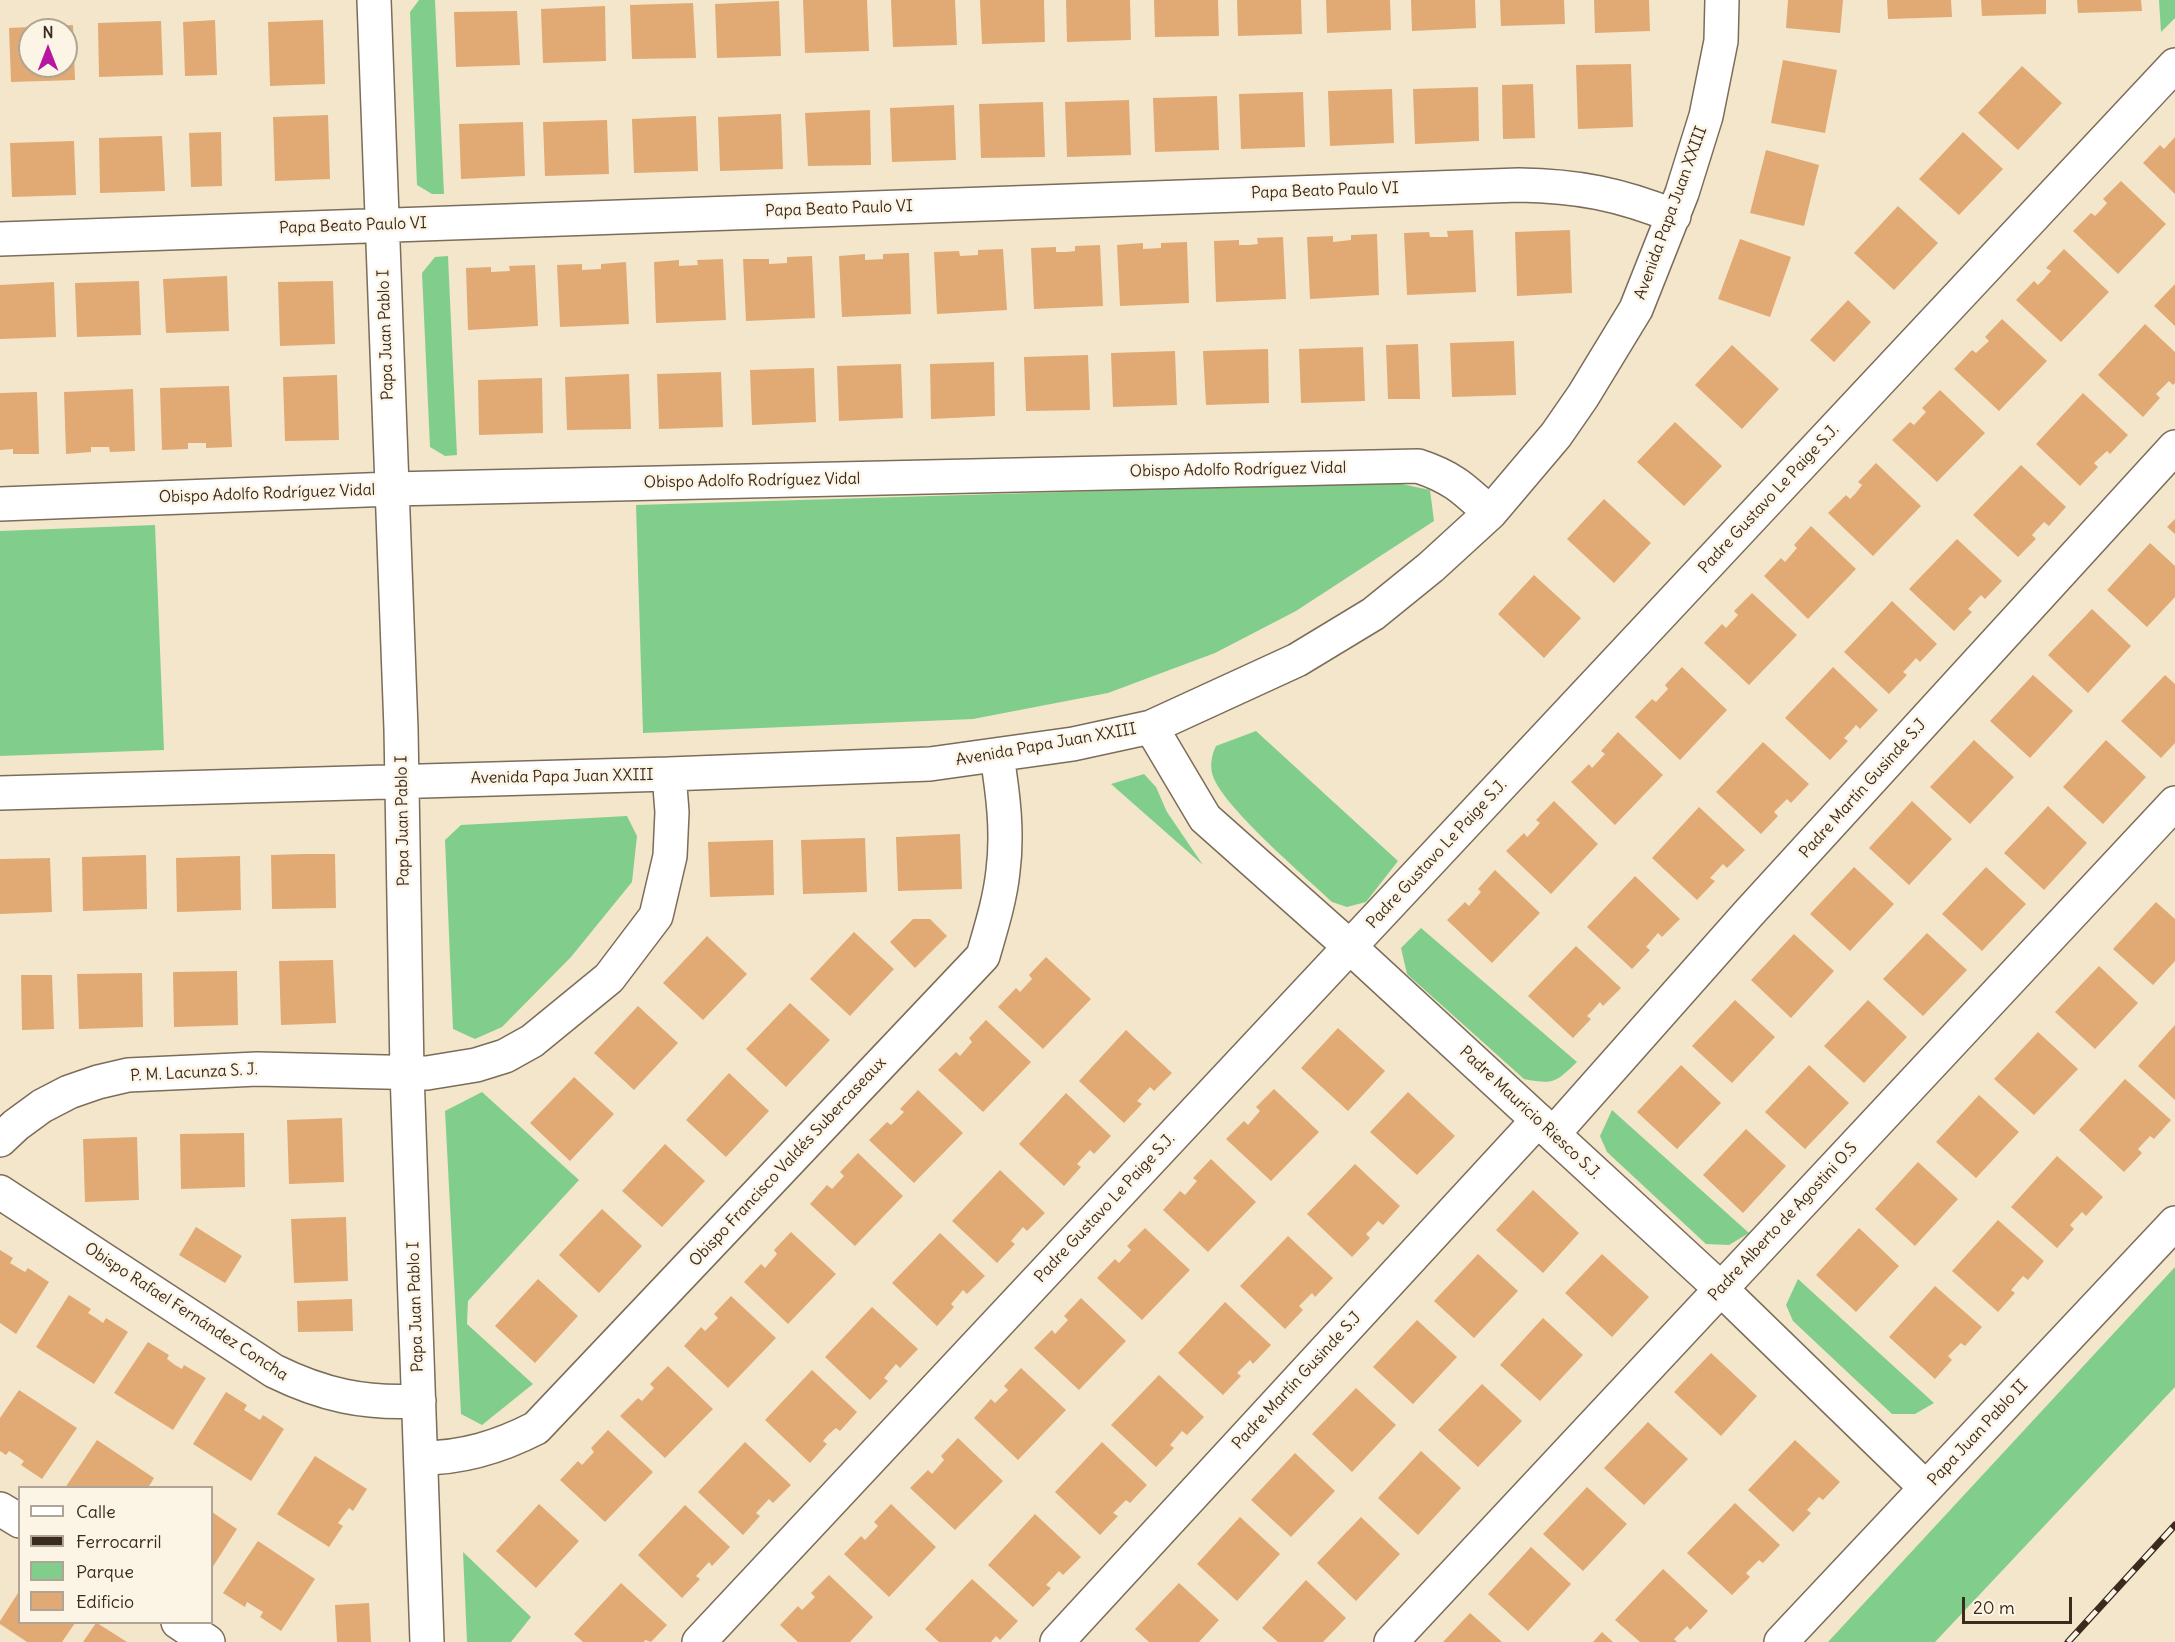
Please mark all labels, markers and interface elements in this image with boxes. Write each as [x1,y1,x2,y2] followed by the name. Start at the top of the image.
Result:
[18,18,78,78] north arrow
[42,22,54,42] text: N
[1631,124,1711,302] street label: Avenida Papa Juan XXIII
[1251,179,1399,203] street label: Papa Beato Paulo VI
[765,197,913,221] street label: Papa Beato Paulo VI
[279,214,427,238] street label: Papa Beato Paulo VI
[374,269,398,401] street label: Papa Juan Pablo I
[1695,420,1843,578] street label: Padre Gustavo Le Paige S.J.
[1130,459,1346,481] street label: Obispo Adolfo Rodríguez Vidal
[644,470,860,492] street label: Obispo Adolfo Rodríguez Vidal
[158,481,376,507] street label: Obispo Adolfo Rodríguez Vidal
[1796,716,1930,862] street label: Padre Martín Gusinde S.J
[954,720,1138,770] street label: Avenida Papa Juan XXIII
[392,756,414,886] street label: Papa Juan Pablo I
[470,766,654,788] street label: Avenida Papa Juan XXIII
[1363,775,1511,933] street label: Padre Gustavo Le Paige S.J.
[1455,1042,1605,1184] street label: Padre Mauricio Riesco S.J.
[686,1053,890,1271] street label: Obispo Francisco Valdés Subercaseaux
[130,1060,258,1086] street label: P. M. Lacunza S. J.
[1031,1129,1179,1287] street label: Padre Gustavo Le Paige S.J.
[1705,1139,1861,1305] street label: Padre Alberto de Agostini O.S
[81,1239,291,1385] street label: Obispo Rafael Fernández Concha
[404,1241,428,1373] street label: Papa Juan Pablo I
[1229,1309,1365,1453] street label: Padre Martín Gusinde S.J
[1924,1376,2032,1490] street label: Papa Juan Pablo II
[18,1486,213,1624] legend
[76,1500,116,1523] text: Calle
[76,1530,162,1553] text: Ferrocarril
[76,1560,134,1583] text: Parque
[1965,1585,2074,1623] scale bar
[76,1590,134,1613] text: Edificio
[1973,1596,2015,1619] text: 20 m

